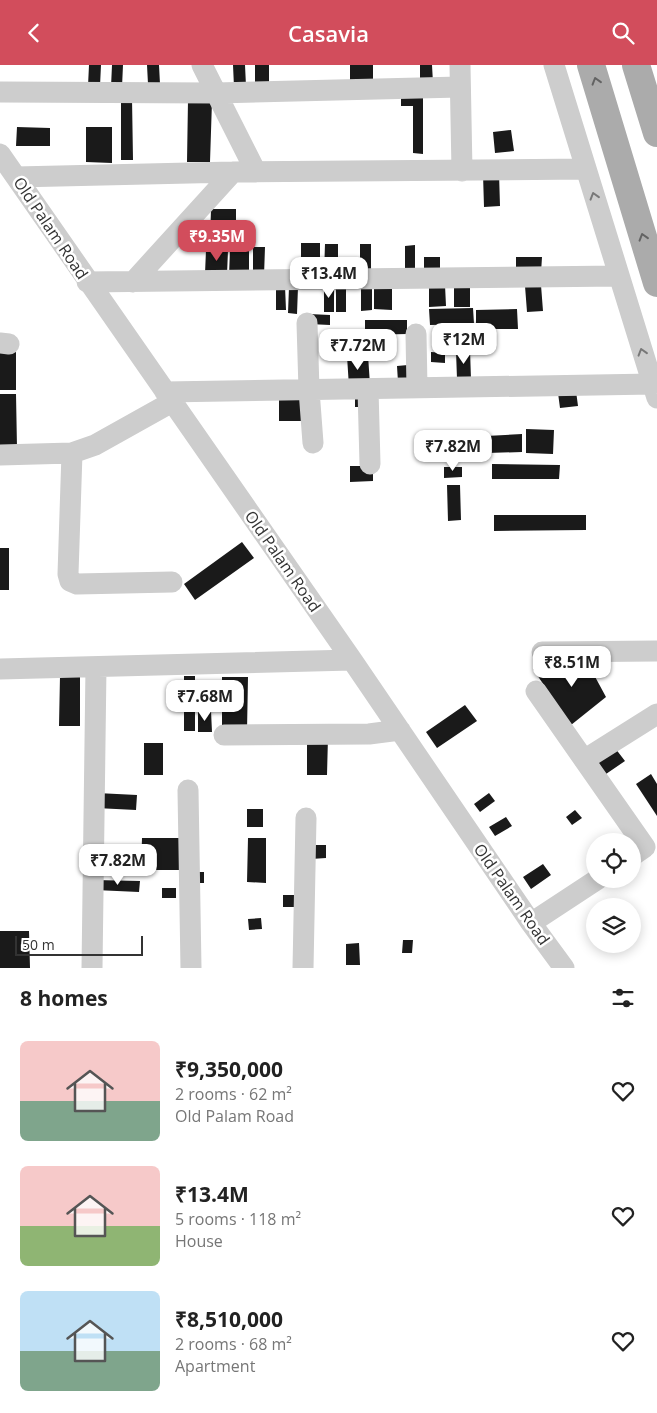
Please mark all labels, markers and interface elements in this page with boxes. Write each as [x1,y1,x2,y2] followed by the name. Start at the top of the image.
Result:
[288,18,369,48] text: Casavia
[20,19,48,47] icon: back
[609,19,637,47] icon: search
[591,78,601,86] one-way arrow
[9,173,93,283] street label: Old Palam Road
[590,193,600,201] one-way arrow
[176,219,258,262] pin: ₹9.35M
[189,225,245,247] text: ₹9.35M
[638,233,648,241] one-way arrow
[288,257,370,299] pin: ₹13.4M
[301,262,357,284] text: ₹13.4M
[434,323,494,365] pin: ₹12M
[443,328,485,350] text: ₹12M
[317,329,399,371] pin: ₹7.72M
[330,334,386,356] text: ₹7.72M
[638,348,648,356] one-way arrow
[412,429,494,472] pin: ₹7.82M
[425,435,481,457] text: ₹7.82M
[240,506,326,616] street label: Old Palam Road
[531,645,613,688] pin: ₹8.51M
[544,651,600,673] text: ₹8.51M
[164,679,246,722] pin: ₹7.68M
[177,685,233,707] text: ₹7.68M
[586,833,641,953] map controls
[586,833,641,888] button: locate
[469,839,555,949] street label: Old Palam Road
[77,843,159,886] pin: ₹7.82M
[90,849,146,871] text: ₹7.82M
[586,898,641,953] button: layers
[15,933,142,956] scale bar
[22,935,55,954] text: 50 m
[20,984,108,1012] text: 8 homes
[609,984,637,1012] icon: filters
[175,1055,283,1083] text: ₹9,350,000
[60,1061,120,1121] icon: home
[609,1077,637,1105] icon: heart
[175,1083,292,1105] text: 2 rooms · 62 m²
[175,1105,294,1127] text: Old Palam Road
[175,1180,249,1208] text: ₹13.4M
[60,1186,120,1246] icon: home
[609,1202,637,1230] icon: heart
[175,1208,301,1230] text: 5 rooms · 118 m²
[175,1230,223,1252] text: House
[175,1305,283,1333] text: ₹8,510,000
[60,1311,120,1371] icon: home
[609,1327,637,1355] icon: heart
[175,1333,292,1355] text: 2 rooms · 68 m²
[175,1355,255,1377] text: Apartment

